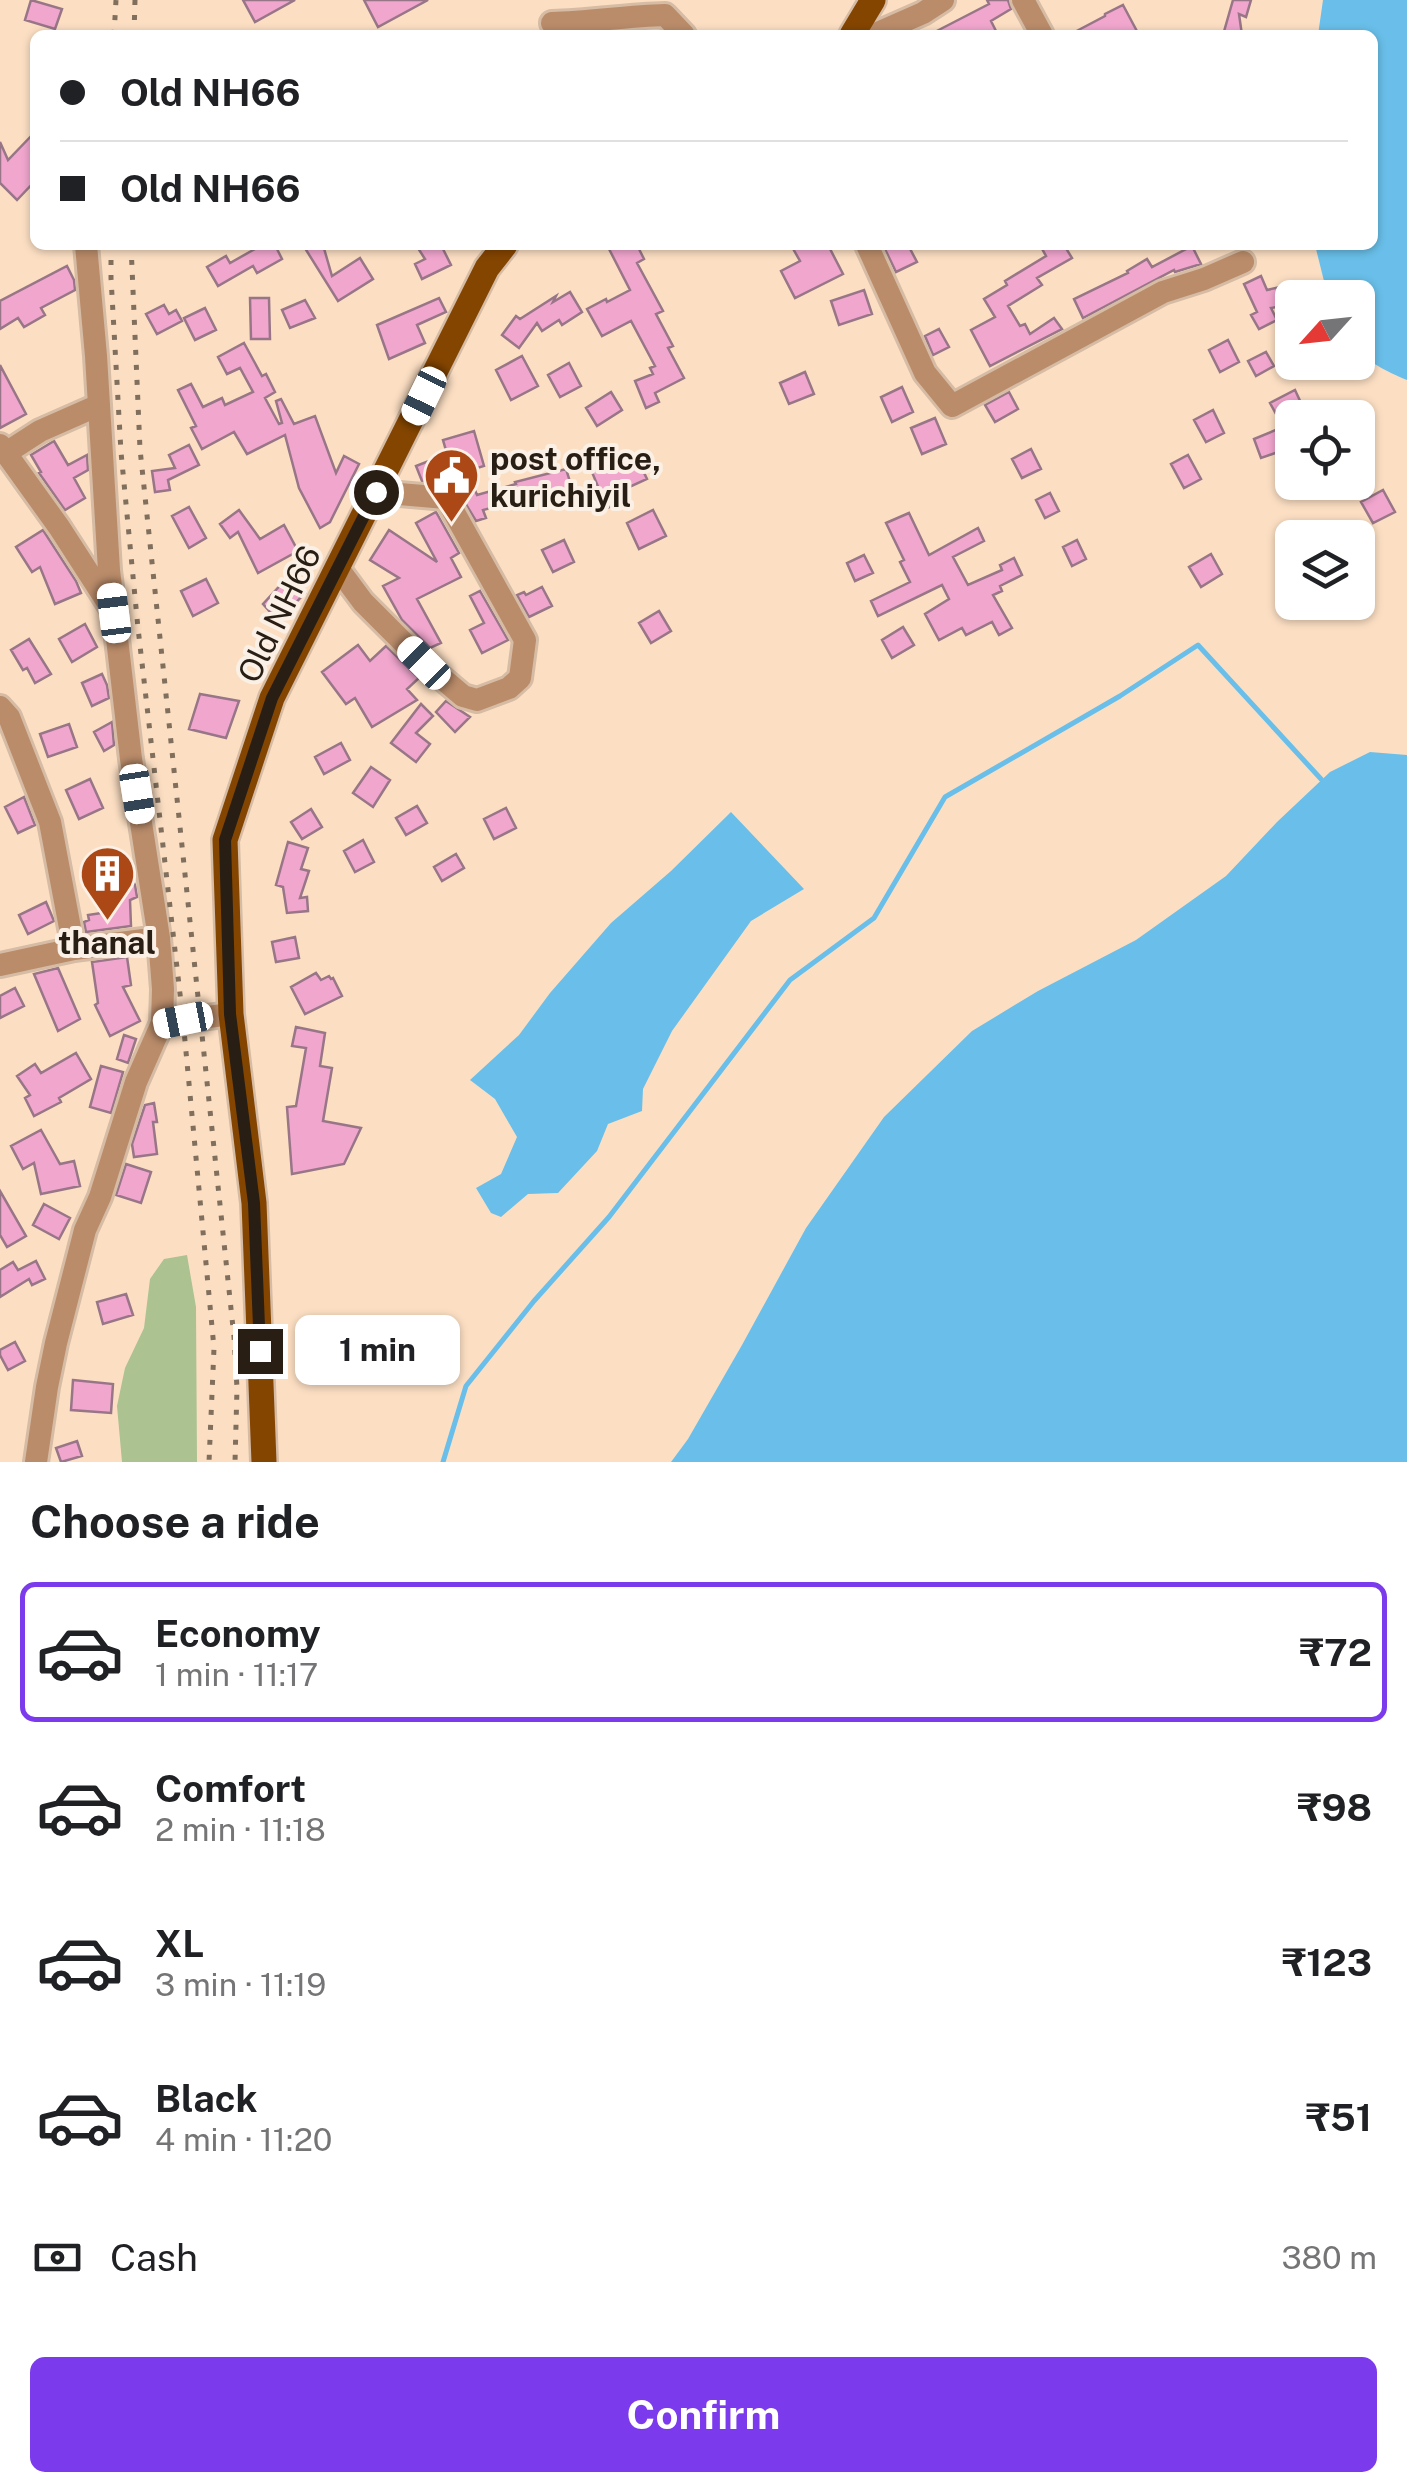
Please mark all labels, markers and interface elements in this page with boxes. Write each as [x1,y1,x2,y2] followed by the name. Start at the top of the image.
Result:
[120,70,300,115] text: Old NH66
[120,166,300,211] text: Old NH66
[1275,280,1375,380] north arrow
[1275,280,1375,620] map controls
[397,362,451,430] car
[1275,400,1375,500] button: locate
[490,440,661,514] place label: post office, kurichiyil
[421,446,481,525] public building icon: post office, kurichiyil
[354,470,399,515] route start
[1275,520,1375,620] button: layers
[230,540,328,688] street label: Old NH66
[95,581,133,645] car
[392,631,456,695] car
[117,762,157,826] car
[77,843,137,922] building icon: thanal
[58,924,156,961] place label: thanal
[151,1000,215,1040] car
[295,1316,460,1386] callout: 1 min
[238,1329,283,1374] route end
[339,1331,416,1368] text: 1 min
[30,1495,320,1548] text: Choose a ride
[35,1607,125,1697] icon: car
[155,1611,321,1656] text: Economy
[1300,1630,1372,1675] text: ₹72
[155,1656,318,1693] text: 1 min · 11:17
[35,1762,125,1852] icon: car
[155,1766,306,1811] text: Comfort
[1297,1785,1372,1830] text: ₹98
[155,1811,326,1848] text: 2 min · 11:18
[35,1917,125,2007] icon: car
[155,1921,204,1966] text: XL
[1282,1940,1372,1985] text: ₹123
[155,1966,326,2003] text: 3 min · 11:19
[35,2072,125,2162] icon: car
[155,2076,258,2121] text: Black
[1306,2095,1372,2140] text: ₹51
[155,2121,332,2158] text: 4 min · 11:20
[30,2230,85,2285] icon: cash
[110,2235,198,2280] text: Cash
[1281,2239,1377,2276] text: 380 m
[30,2357,1377,2472] button: Confirm

